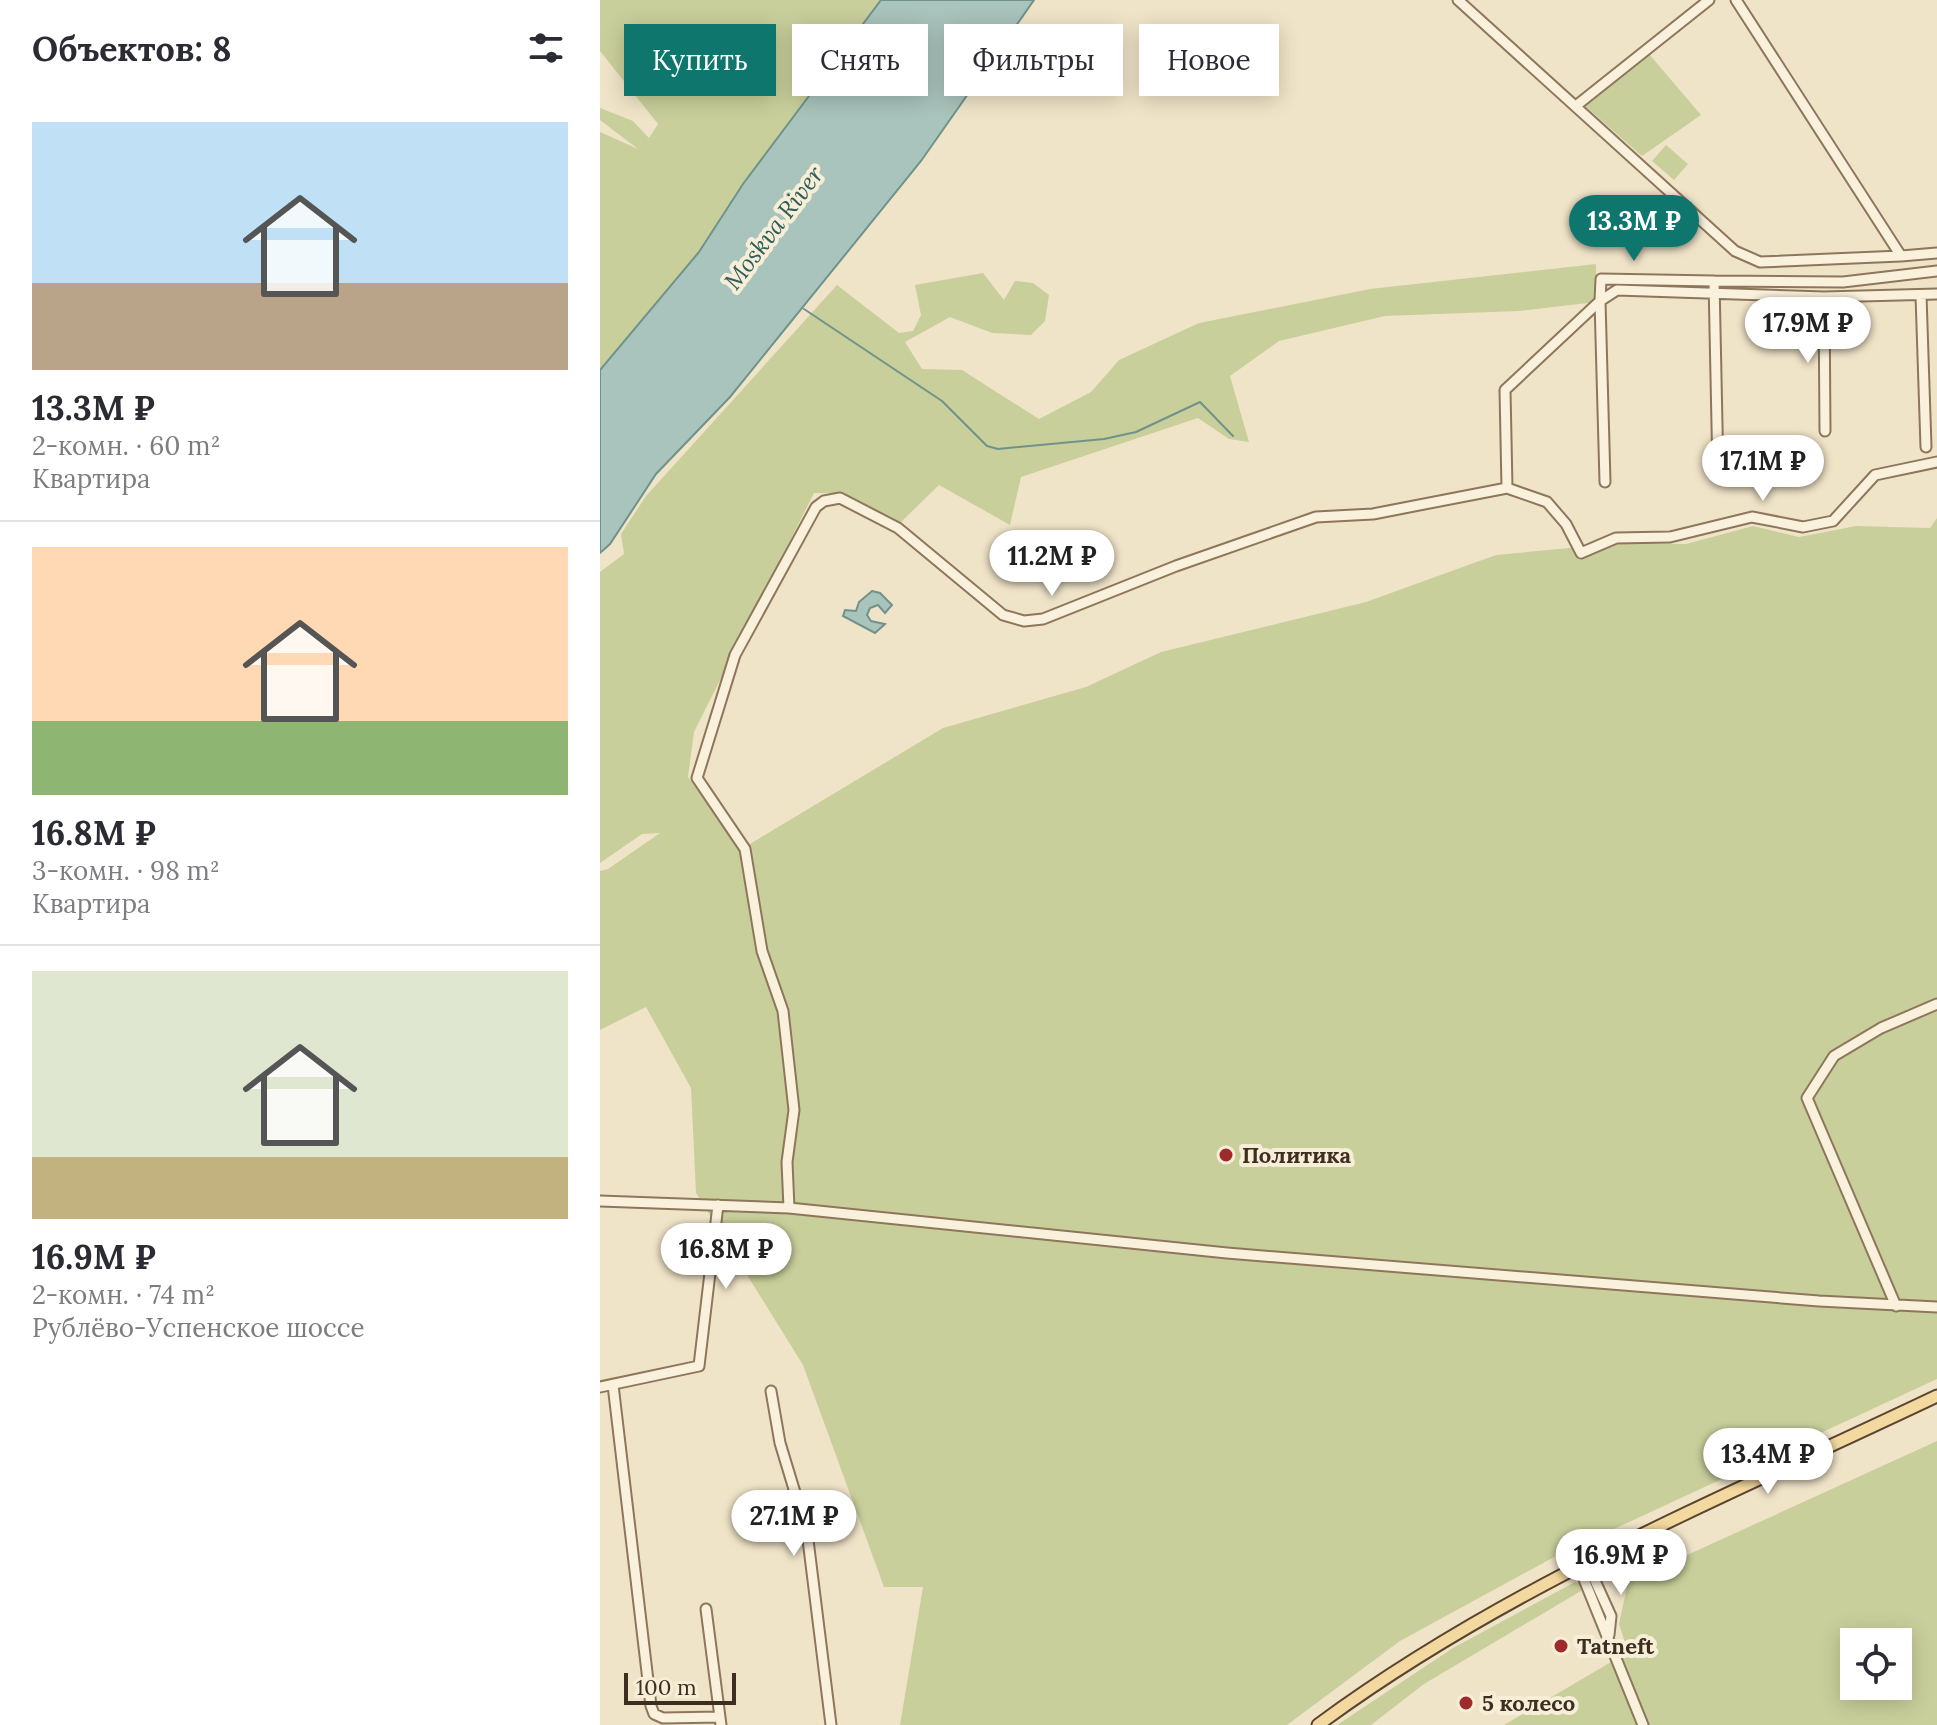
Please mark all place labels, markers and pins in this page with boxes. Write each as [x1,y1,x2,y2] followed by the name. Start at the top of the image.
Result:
[1560,195,1708,263] pin: 13.3M ₽
[1734,297,1882,365] pin: 17.9M ₽
[1689,435,1837,503] pin: 17.1M ₽
[978,530,1126,598] pin: 11.2M ₽
[1242,1141,1352,1169] place label: Политика
[1217,1146,1235,1164] marker: Политика
[652,1223,800,1291] pin: 16.8M ₽
[1694,1428,1842,1496] pin: 13.4M ₽
[720,1490,868,1558] pin: 27.1M ₽
[1547,1529,1695,1597] pin: 16.9M ₽
[1577,1632,1655,1660] place label: Tatneft
[1552,1637,1570,1655] marker: Tatneft
[1482,1689,1575,1717] place label: 5 колесо
[1457,1694,1475,1712] marker: 5 колесо

